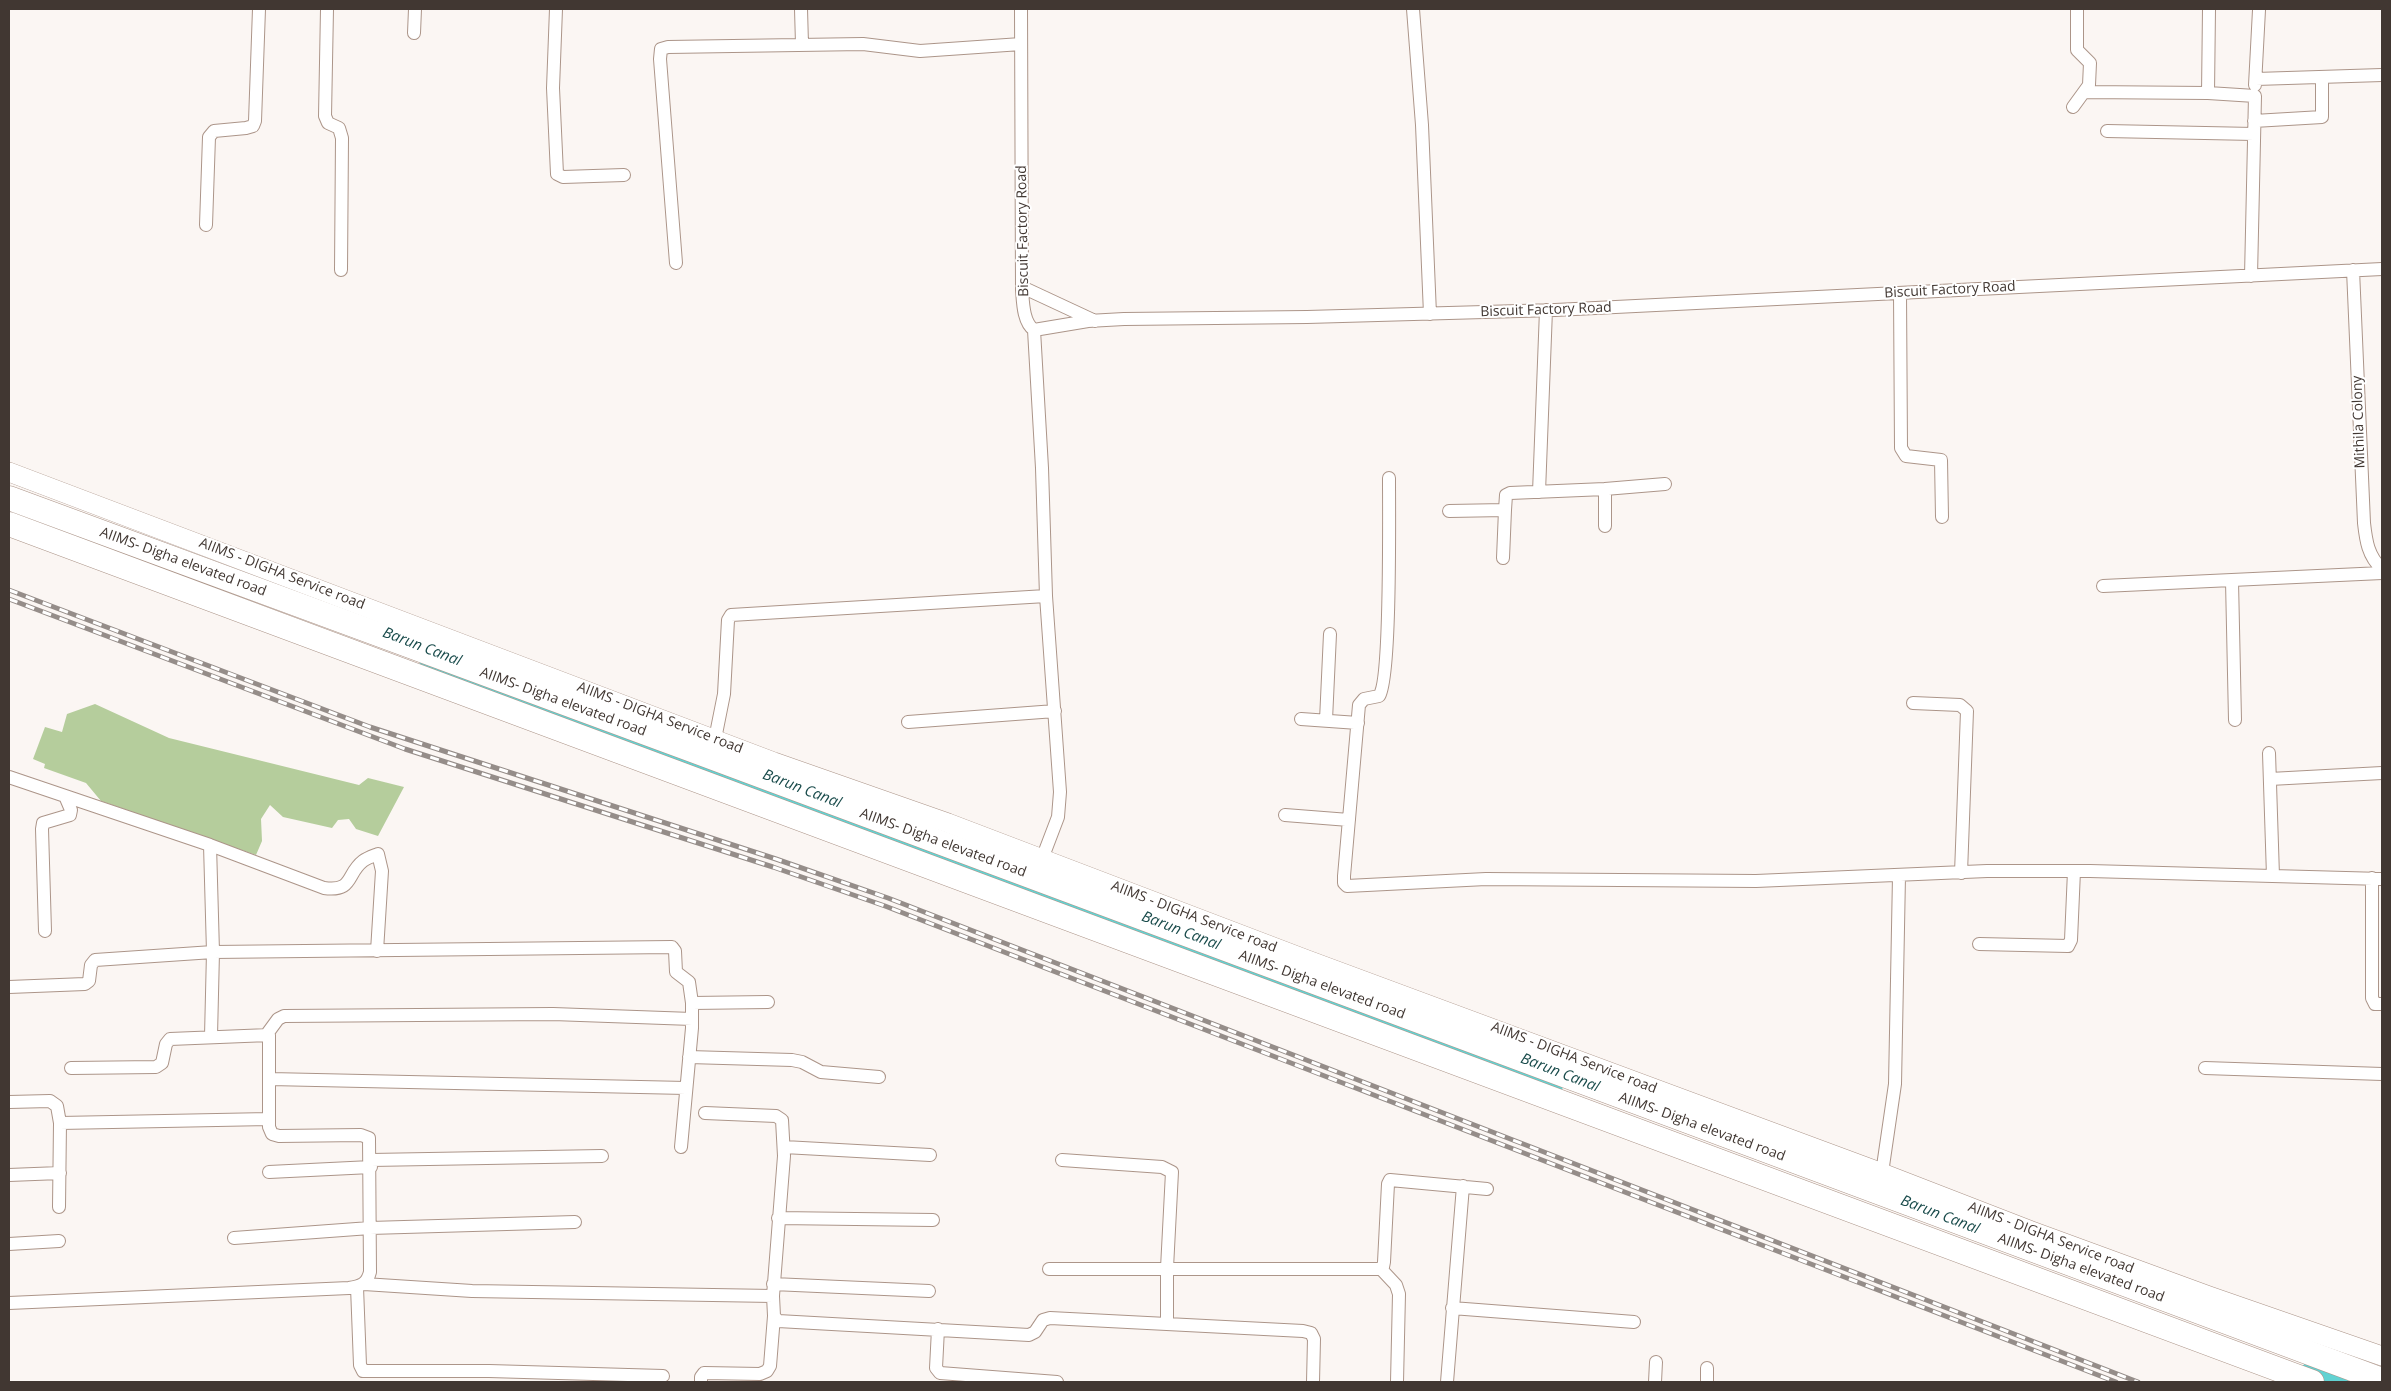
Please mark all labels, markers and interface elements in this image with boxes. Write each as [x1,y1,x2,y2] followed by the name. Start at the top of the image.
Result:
[1013,165,1033,297] street label: Biscuit Factory Road
[1884,278,2016,302] street label: Biscuit Factory Road
[1480,299,1612,321] street label: Biscuit Factory Road
[2349,375,2369,469] street label: Mithila Colony
[97,524,269,600] street label: AIIMS- Digha elevated road
[197,535,367,613] street label: AIIMS - DIGHA Service road
[380,624,464,670] water label: Barun Canal
[477,664,649,740] street label: AIIMS- Digha elevated road
[575,679,745,757] street label: AIIMS - DIGHA Service road
[760,766,844,812] water label: Barun Canal
[857,805,1029,881] street label: AIIMS- Digha elevated road
[1109,878,1279,956] street label: AIIMS - DIGHA Service road
[1139,908,1223,954] water label: Barun Canal
[1236,947,1408,1023] street label: AIIMS- Digha elevated road
[1489,1019,1659,1097] street label: AIIMS - DIGHA Service road
[1518,1050,1602,1096] water label: Barun Canal
[1616,1089,1788,1165] street label: AIIMS- Digha elevated road
[1898,1192,1982,1238] water label: Barun Canal
[1966,1199,2136,1277] street label: AIIMS - DIGHA Service road
[1995,1230,2167,1306] street label: AIIMS- Digha elevated road

